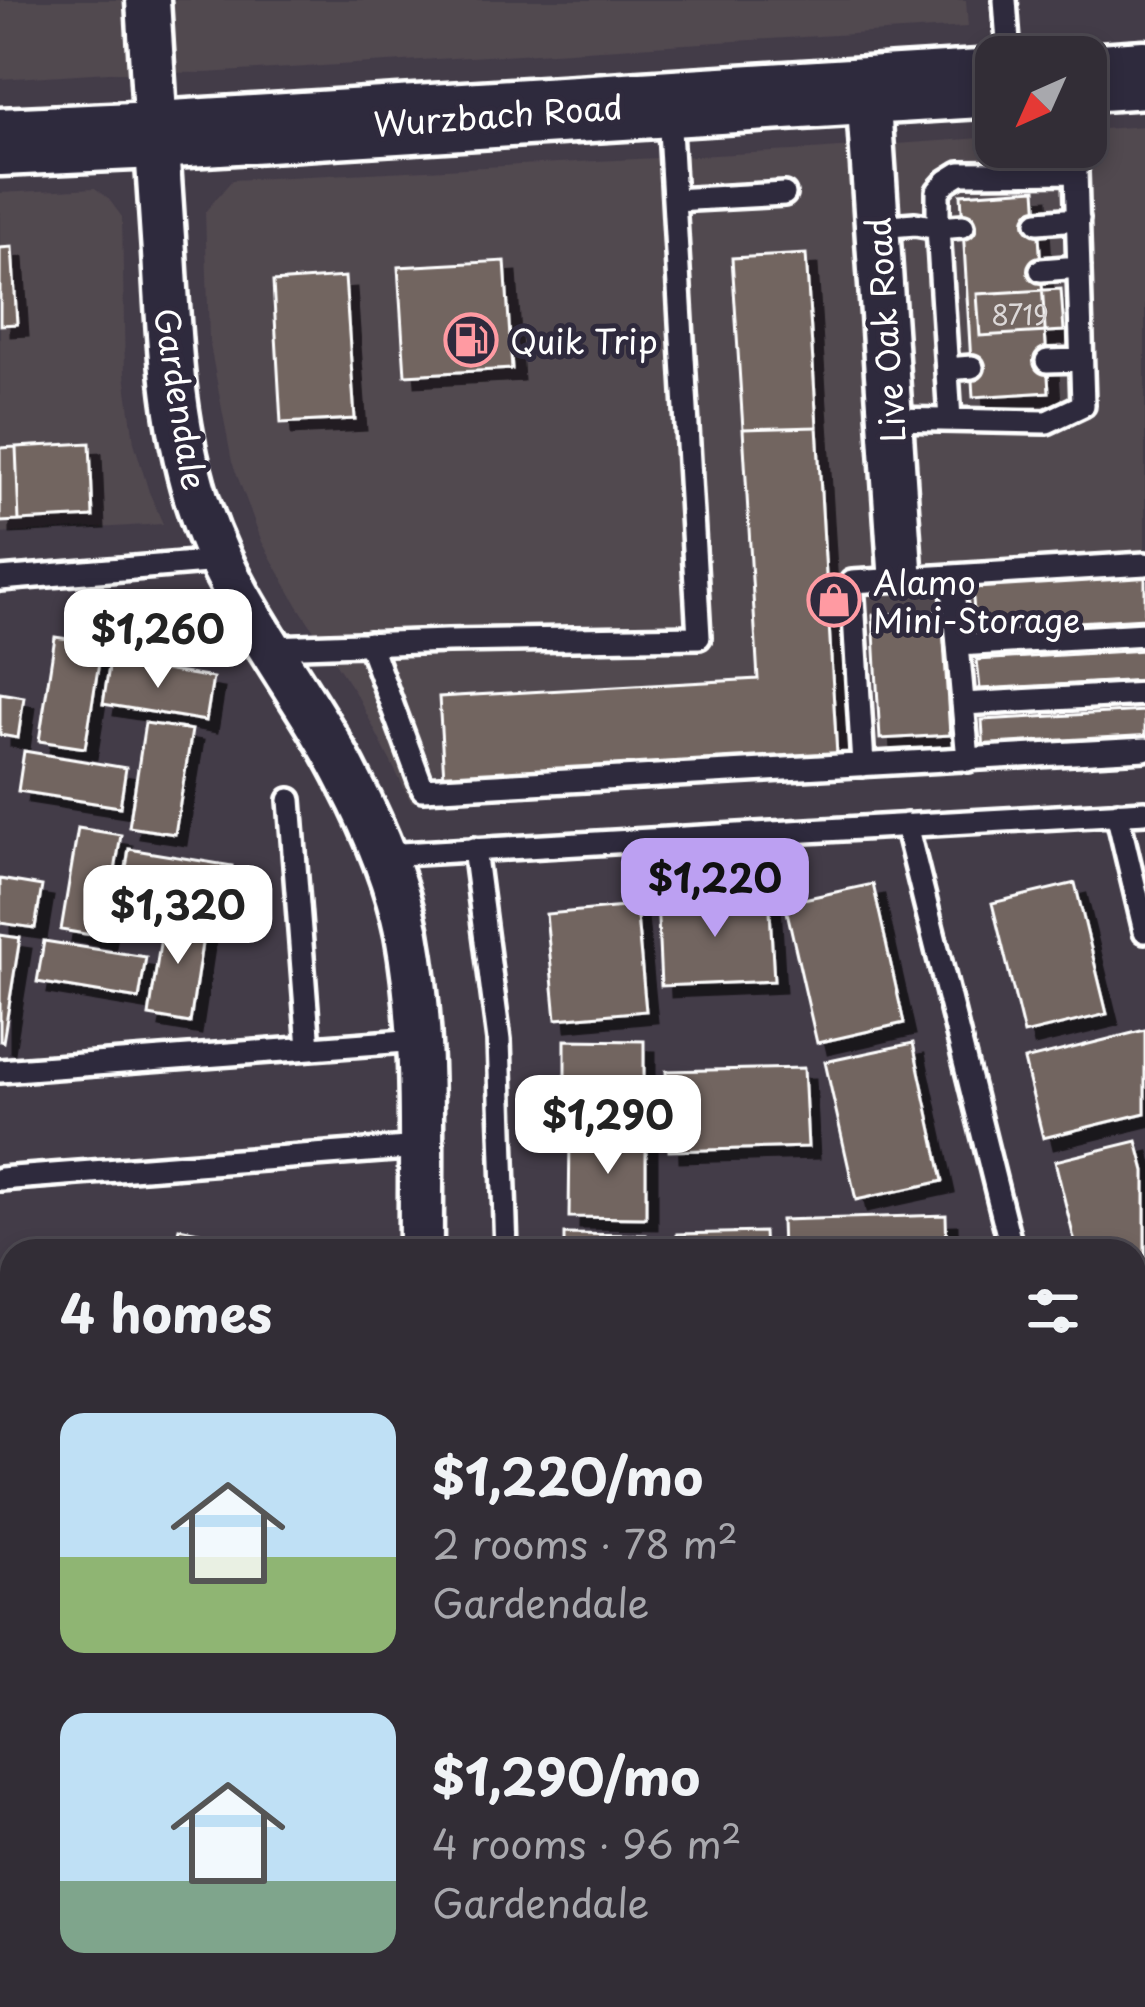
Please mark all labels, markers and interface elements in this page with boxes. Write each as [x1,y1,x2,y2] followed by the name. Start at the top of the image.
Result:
[975,36,1107,168] north arrow
[975,36,1107,168] map controls
[372,80,624,148] street label: Wurzbach Road
[851,216,917,444] street label: Live Oak Road
[991,293,1049,334] house number: 8719
[143,304,221,494] street label: Gardendale
[443,312,499,368] fuel station icon: Quik Trip
[510,315,658,365] place label: Quik Trip
[873,556,1081,644] place label: Alamo Mini-Storage
[806,572,862,628] shop icon: Alamo Mini-Storage
[60,589,256,691] pin: $1,260
[91,598,225,657] text: $1,260
[617,838,813,940] pin: $1,220
[648,847,782,906] text: $1,220
[80,865,276,967] pin: $1,320
[110,874,246,933] text: $1,320
[510,1075,706,1177] pin: $1,290
[542,1084,674,1143] text: $1,290
[60,1273,272,1350] text: 4 homes
[1020,1278,1086,1344] icon: filters
[432,1436,703,1513] text: $1,220/mo
[156,1461,300,1605] icon: home
[432,1513,738,1572] text: 2 rooms · 78 m²
[432,1572,650,1631] text: Gardendale
[432,1736,700,1813] text: $1,290/mo
[156,1761,300,1905] icon: home
[432,1813,742,1872] text: 4 rooms · 96 m²
[432,1872,650,1931] text: Gardendale

